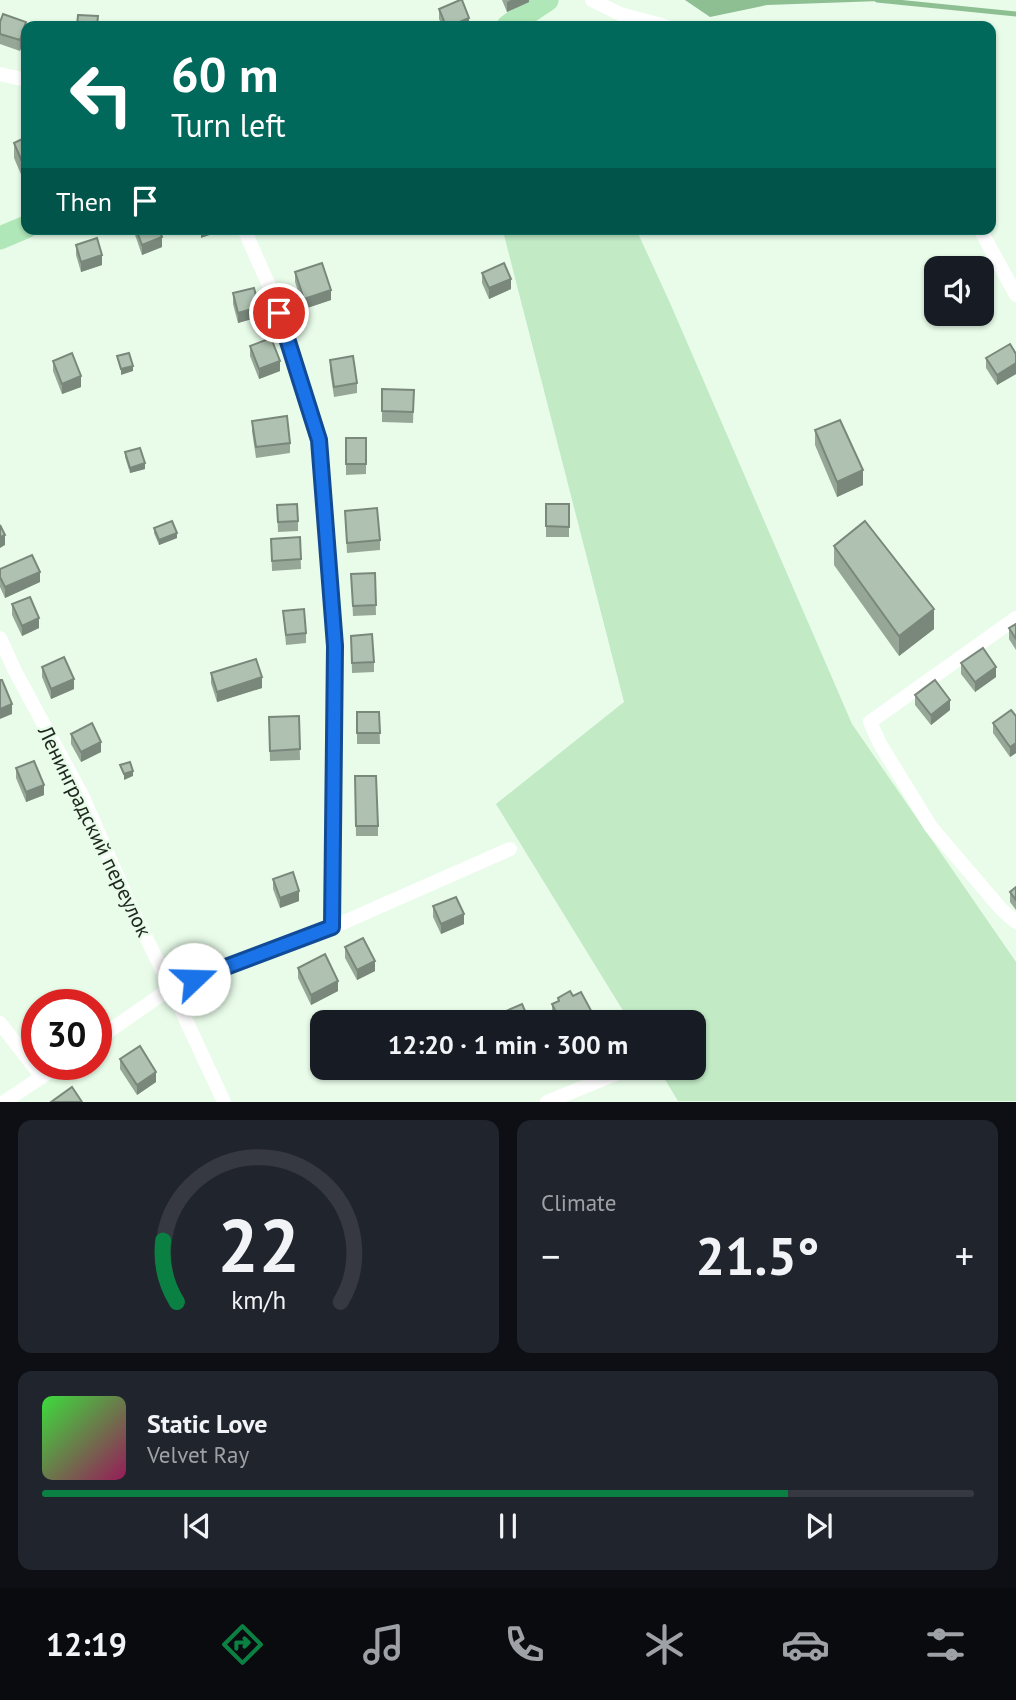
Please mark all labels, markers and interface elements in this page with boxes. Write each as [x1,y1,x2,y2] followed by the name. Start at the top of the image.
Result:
[171,42,278,106] text: 60 m
[56,49,147,140] icon: left
[171,104,286,146] text: Turn left
[126,182,164,220] icon: arrive
[56,185,112,218] text: Then
[924,256,994,326] map controls
[924,256,994,326] button: sound
[249,283,309,343] pin
[260,294,298,332] icon: arrive
[32,720,158,941] street label: Ленинградский переулок
[157,942,231,1016] position arrow
[21,989,112,1080] speed limit sign: 30
[388,1028,628,1061] text: 12:20 · 1 min · 300 m
[541,1188,616,1217] text: Climate
[217,1199,300,1293] text: 22
[696,1222,819,1289] text: 21.5°
[541,1231,560,1280] text: −
[955,1231,974,1280] text: +
[231,1284,286,1316] text: km/h
[147,1407,268,1440] text: Static Love
[147,1440,249,1469] text: Velvet Ray
[178,1507,216,1545] icon: previous
[489,1507,527,1545] icon: pause
[800,1507,838,1545] icon: next
[218,1620,267,1669] icon: directions
[359,1620,408,1669] icon: music
[500,1620,549,1669] icon: phone
[640,1620,689,1669] icon: climate
[781,1620,830,1669] icon: car
[921,1620,970,1669] icon: filters
[46,1623,127,1665] text: 12:19

